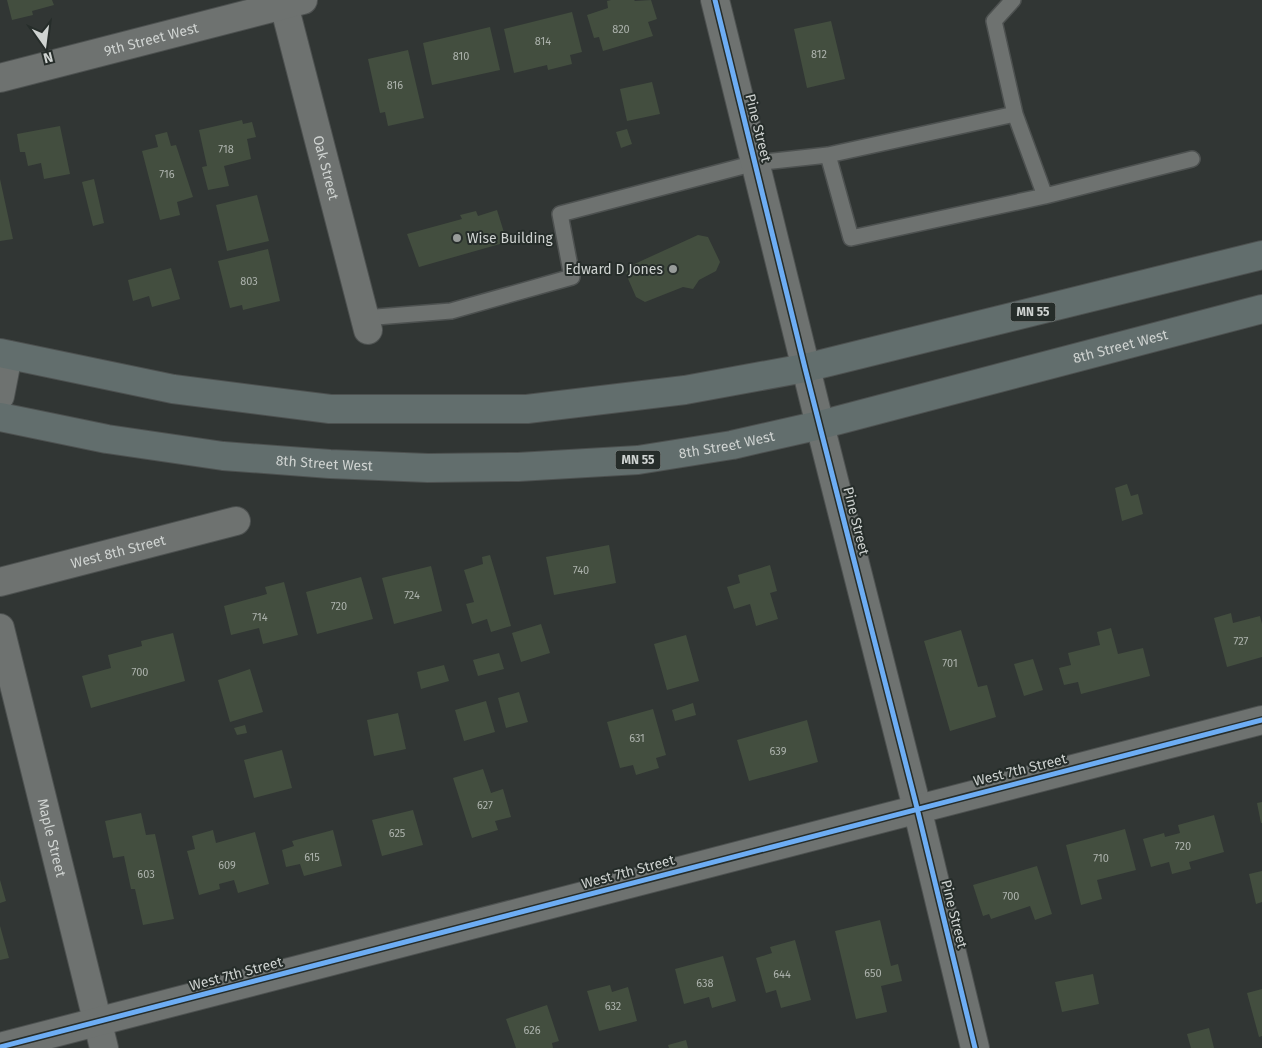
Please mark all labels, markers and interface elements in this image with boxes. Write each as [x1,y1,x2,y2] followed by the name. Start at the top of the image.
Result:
[102,19,201,59] street label: 9th Street West
[20,20,70,70] north arrow
[612,23,630,36] house number: 820
[535,35,551,48] house number: 814
[41,48,55,67] text: N
[811,48,827,61] house number: 812
[453,50,469,63] house number: 810
[387,79,403,92] house number: 816
[741,92,775,165] street label: Pine Street
[310,134,343,203] street label: Oak Street
[218,143,234,156] house number: 718
[159,168,175,181] house number: 716
[467,230,554,247] place label: Wise Building
[451,232,463,244] marker: Wise Building
[565,261,663,278] place label: Edward D Jones
[667,263,679,275] marker: Edward D Jones
[240,275,258,288] house number: 803
[1010,302,1056,322] road number: MN 55
[1071,325,1170,367] street label: 8th Street West
[677,427,777,462] street label: 8th Street West
[616,450,660,470] road number: MN 55
[275,451,374,474] street label: 8th Street West
[839,485,873,558] street label: Pine Street
[69,531,168,572] street label: West 8th Street
[573,564,589,577] house number: 740
[404,589,420,602] house number: 724
[331,600,347,613] house number: 720
[252,611,268,624] house number: 714
[1234,635,1249,648] house number: 727
[942,657,958,670] house number: 701
[131,666,149,679] house number: 700
[629,732,645,745] house number: 631
[770,745,787,758] house number: 639
[972,750,1069,790] street label: West 7th Street
[34,797,70,880] street label: Maple Street
[477,799,493,812] house number: 627
[389,827,406,840] house number: 625
[1175,840,1191,853] house number: 720
[304,851,320,864] house number: 615
[580,851,677,893] street label: West 7th Street
[1093,852,1109,865] house number: 710
[218,859,236,872] house number: 609
[137,868,155,881] house number: 603
[937,878,971,951] street label: Pine Street
[1002,890,1020,903] house number: 700
[188,953,285,995] street label: West 7th Street
[864,967,882,980] house number: 650
[773,968,791,981] house number: 644
[696,977,714,990] house number: 638
[605,1000,621,1013] house number: 632
[523,1024,541,1037] house number: 626

